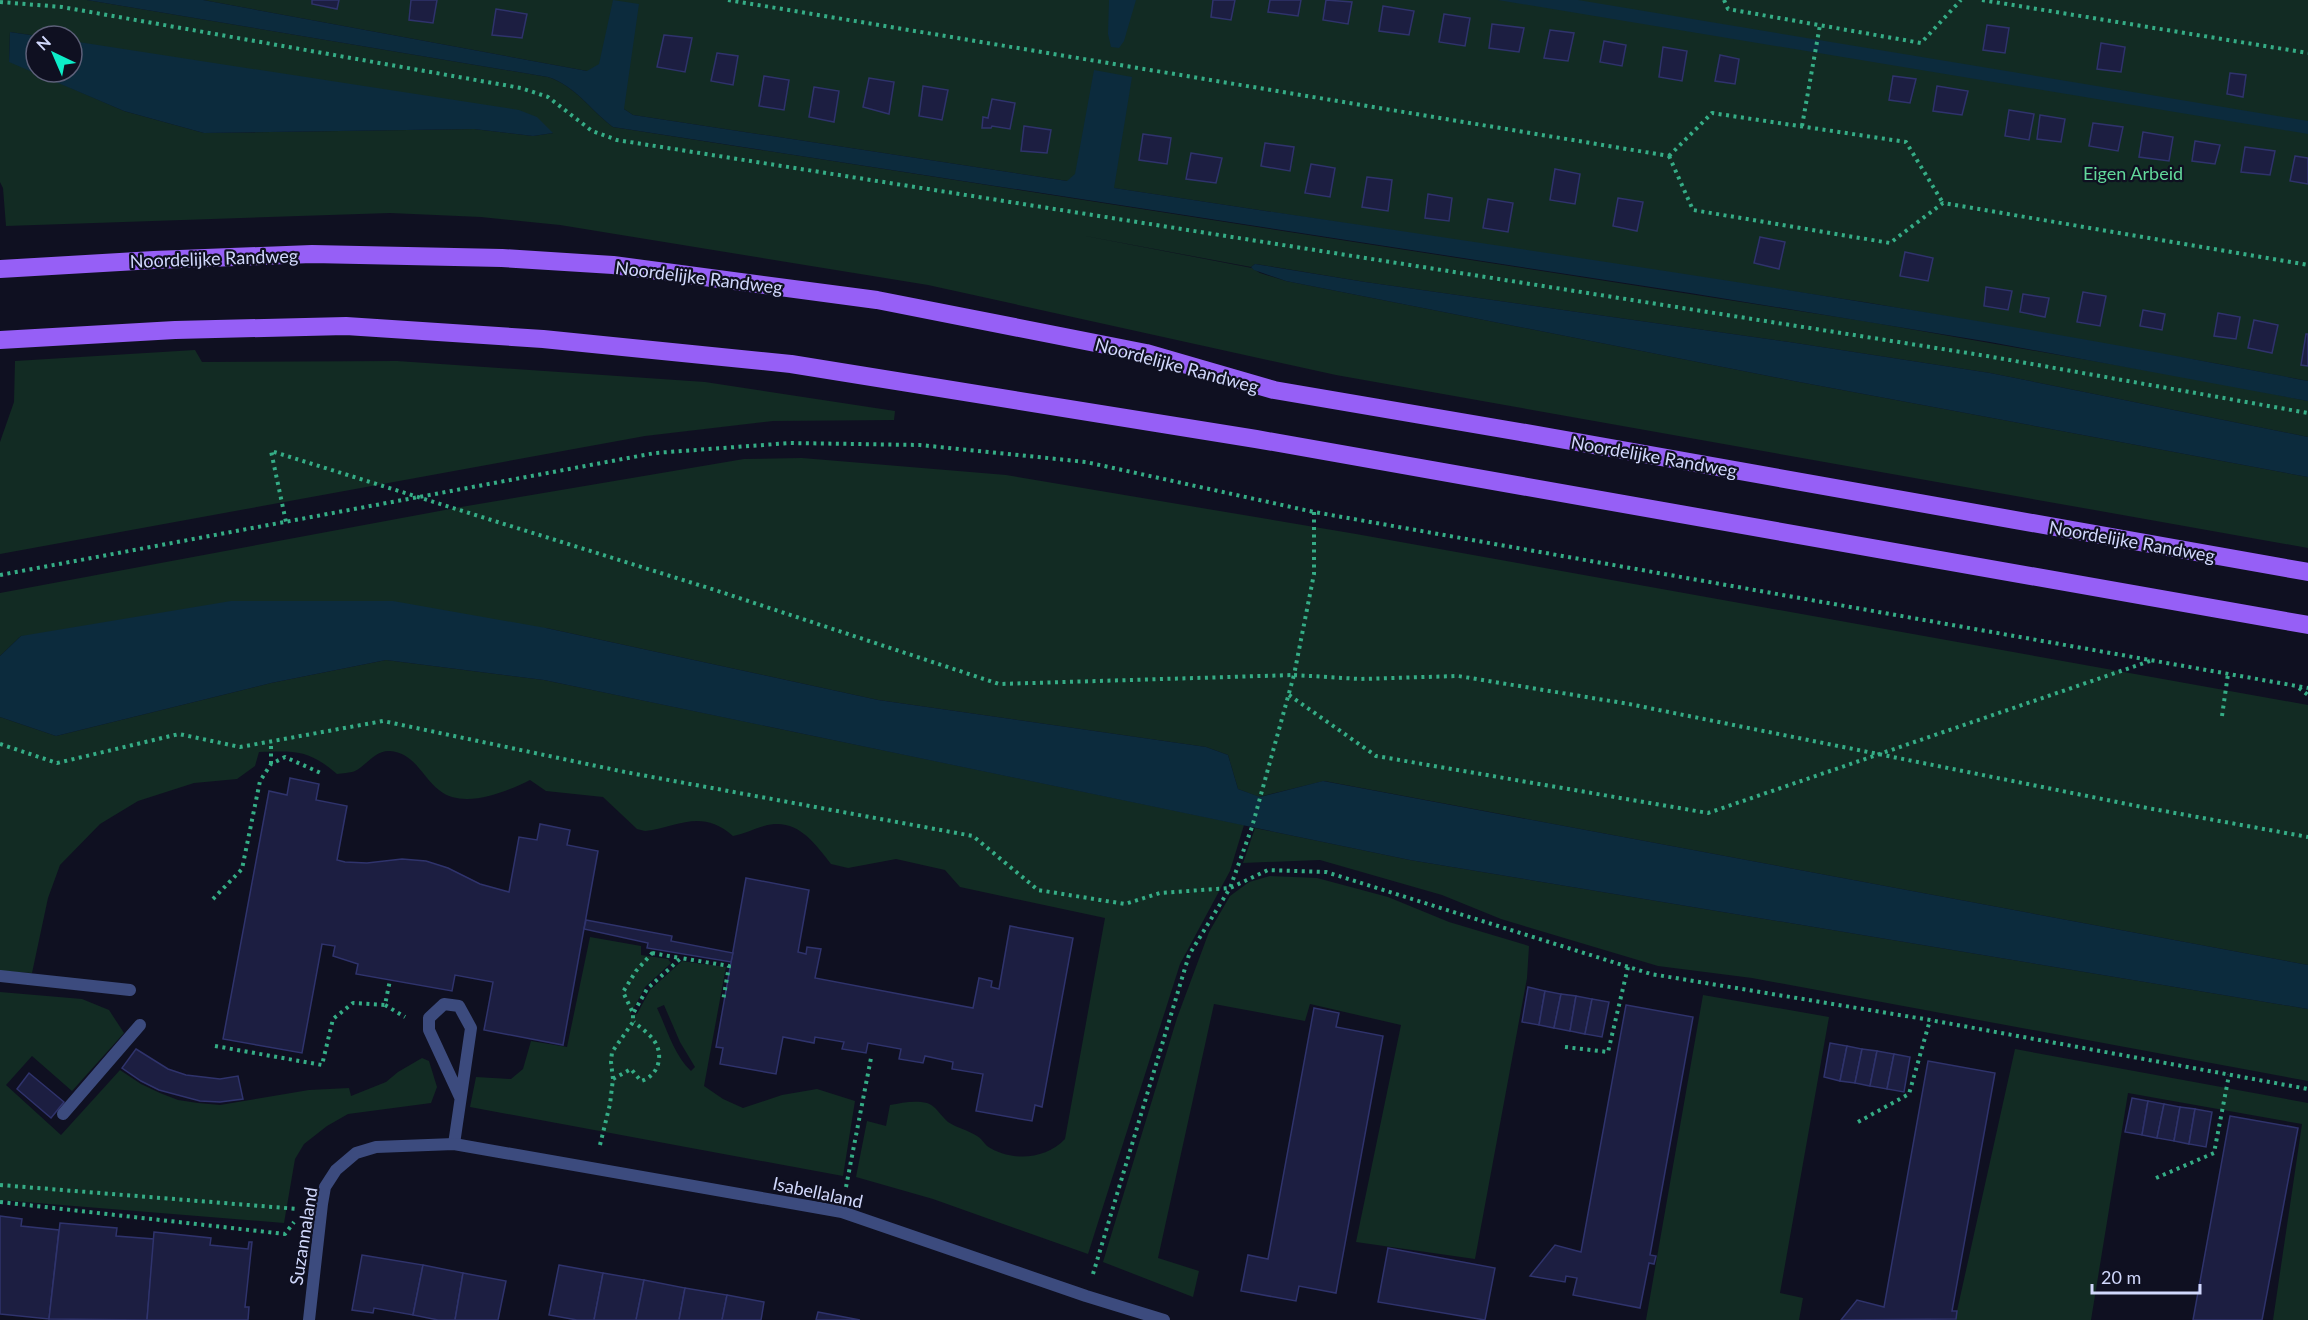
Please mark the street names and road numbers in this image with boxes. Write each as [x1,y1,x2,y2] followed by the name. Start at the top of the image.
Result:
[129,244,299,272] street label: Noordelijke Randweg
[614,256,784,298] street label: Noordelijke Randweg
[1093,333,1261,397] street label: Noordelijke Randweg
[1569,431,1739,481] street label: Noordelijke Randweg
[2047,516,2217,566] street label: Noordelijke Randweg
[771,1172,865,1212] street label: Isabellaland
[284,1185,322,1287] street label: Suzannaland

